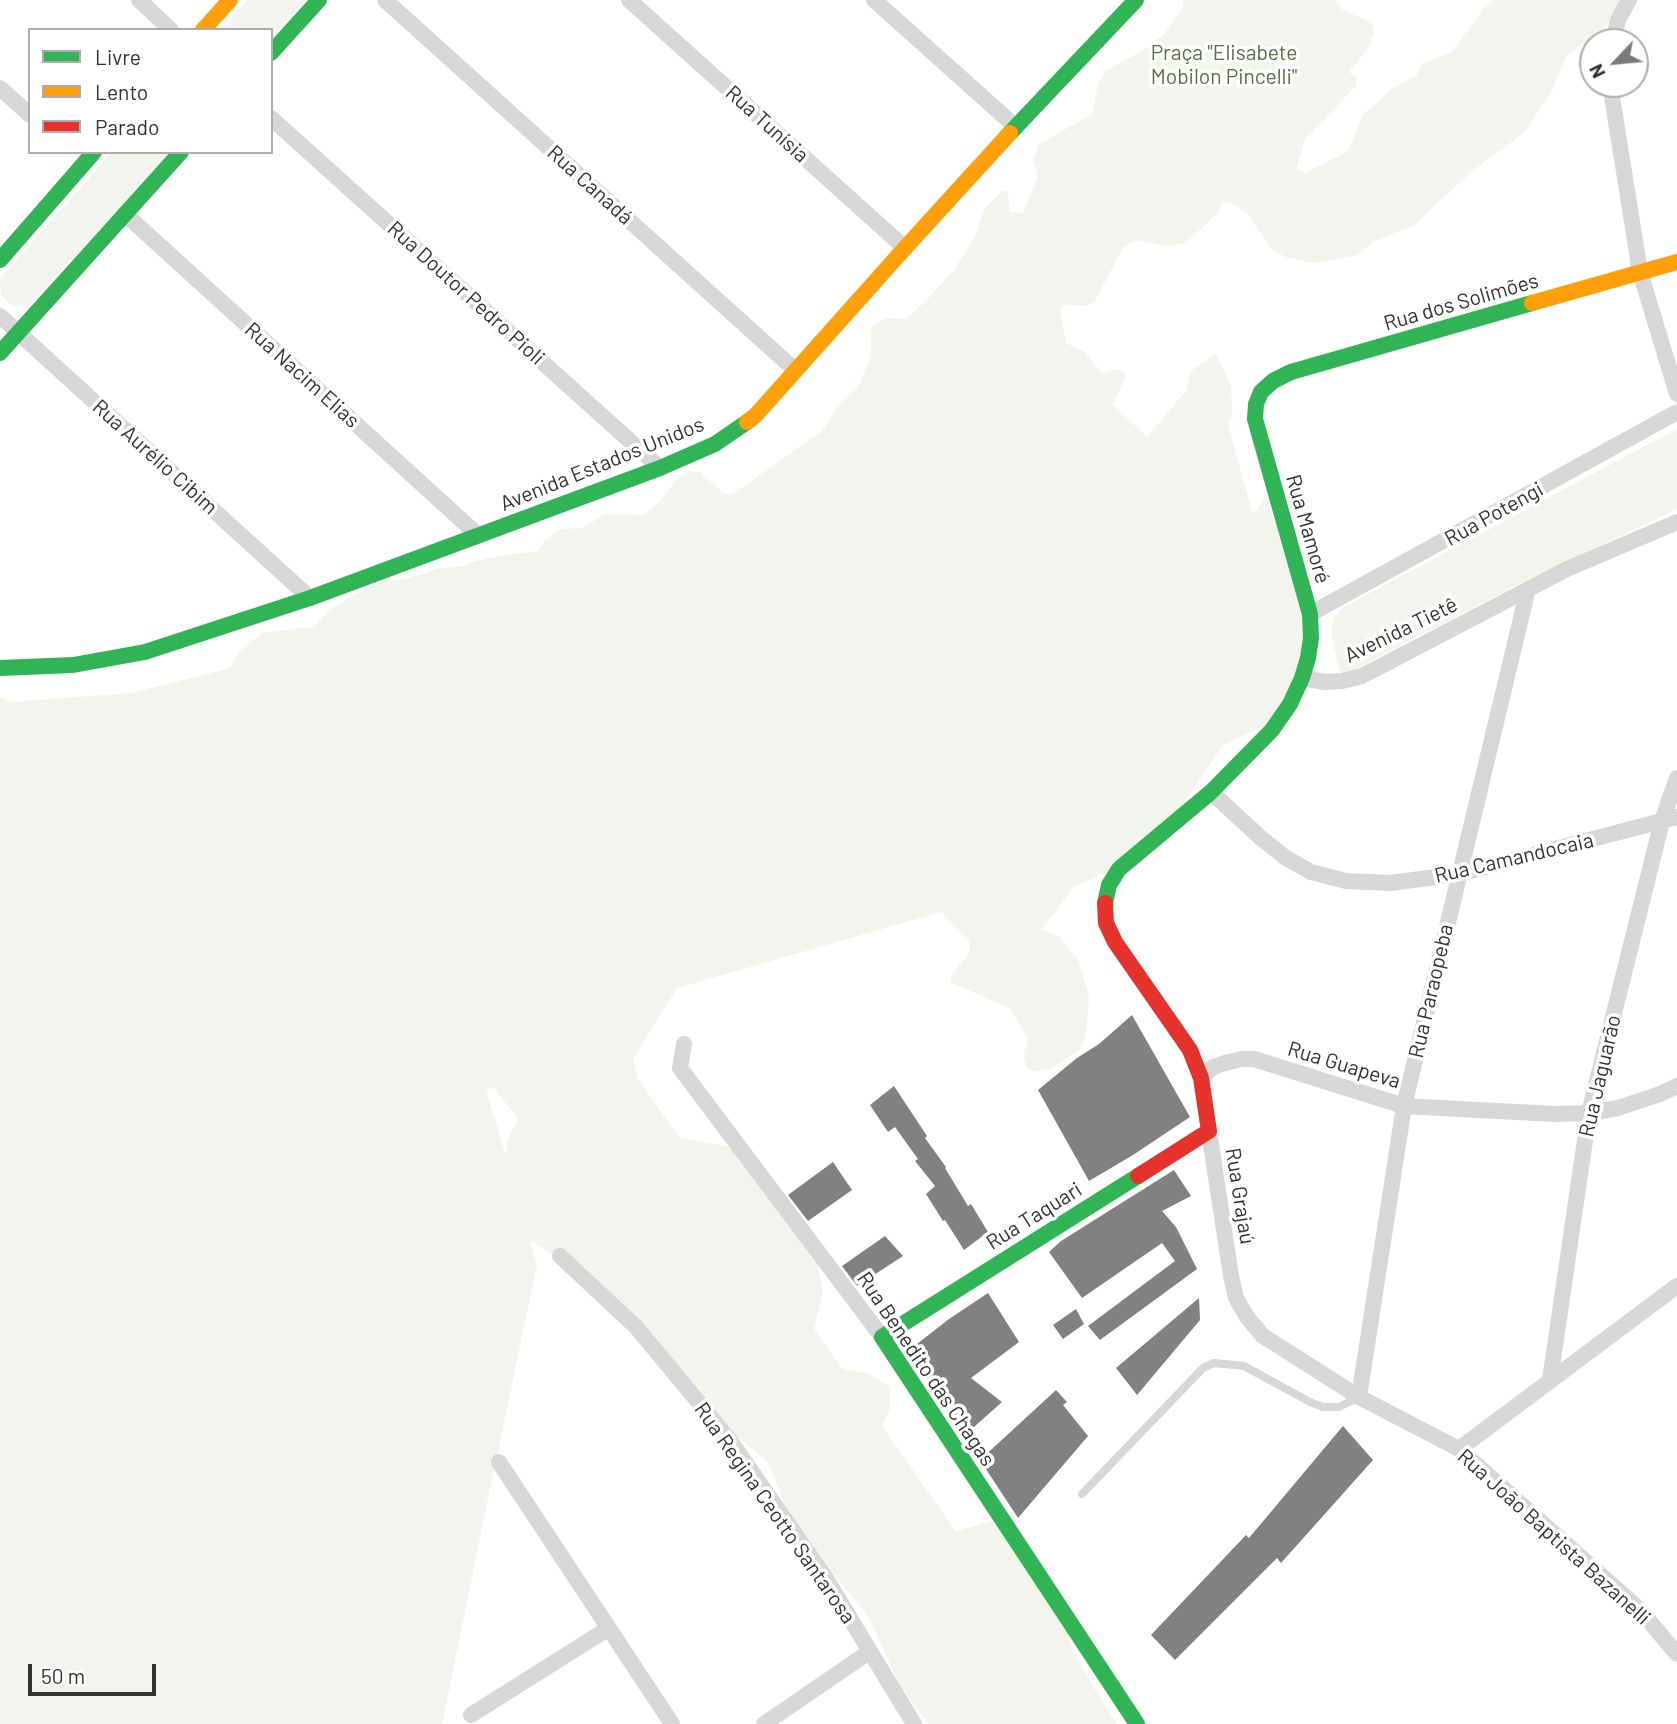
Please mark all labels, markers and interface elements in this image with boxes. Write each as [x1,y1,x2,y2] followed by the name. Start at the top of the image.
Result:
[28,28,273,154] legend
[1579,28,1649,98] north arrow
[1151,40,1297,90] park label: Praça "Elisabete Mobilon Pincelli"
[95,44,141,69] text: Livre
[1583,61,1610,82] text: N
[95,79,148,104] text: Lento
[720,80,814,168] street label: Rua Tunísia
[95,114,159,139] text: Parado
[542,140,638,230] street label: Rua Canadá
[382,216,550,370] street label: Rua Doutor Pedro Pioli
[1381,268,1541,336] street label: Rua dos Solimões
[239,317,365,433] street label: Rua Nacim Elias
[87,394,223,520] street label: Rua Aurélio Cibim
[496,412,708,516] street label: Avenida Estados Unidos
[1280,472,1336,586] street label: Rua Mamoré
[1440,477,1548,551] street label: Rua Potengi
[1340,592,1462,668] street label: Avenida Tietê
[1432,827,1596,889] street label: Rua Camandocaia
[1403,922,1459,1060] street label: Rua Paraopeba
[1574,1012,1626,1140] street label: Rua Jaguarão
[1284,1036,1404,1094] street label: Rua Guapeva
[1220,1146,1260,1246] street label: Rua Grajaú
[982,1177,1086,1255] street label: Rua Taquari
[852,1267,1000,1471] street label: Rua Benedito das Chagas
[689,1398,861,1628] street label: Rua Regina Ceotto Santarosa
[1452,1444,1656,1630] street label: Rua João Baptista Bazanelli
[32,1650,159,1694] scale bar
[41,1663,85,1688] text: 50 m

